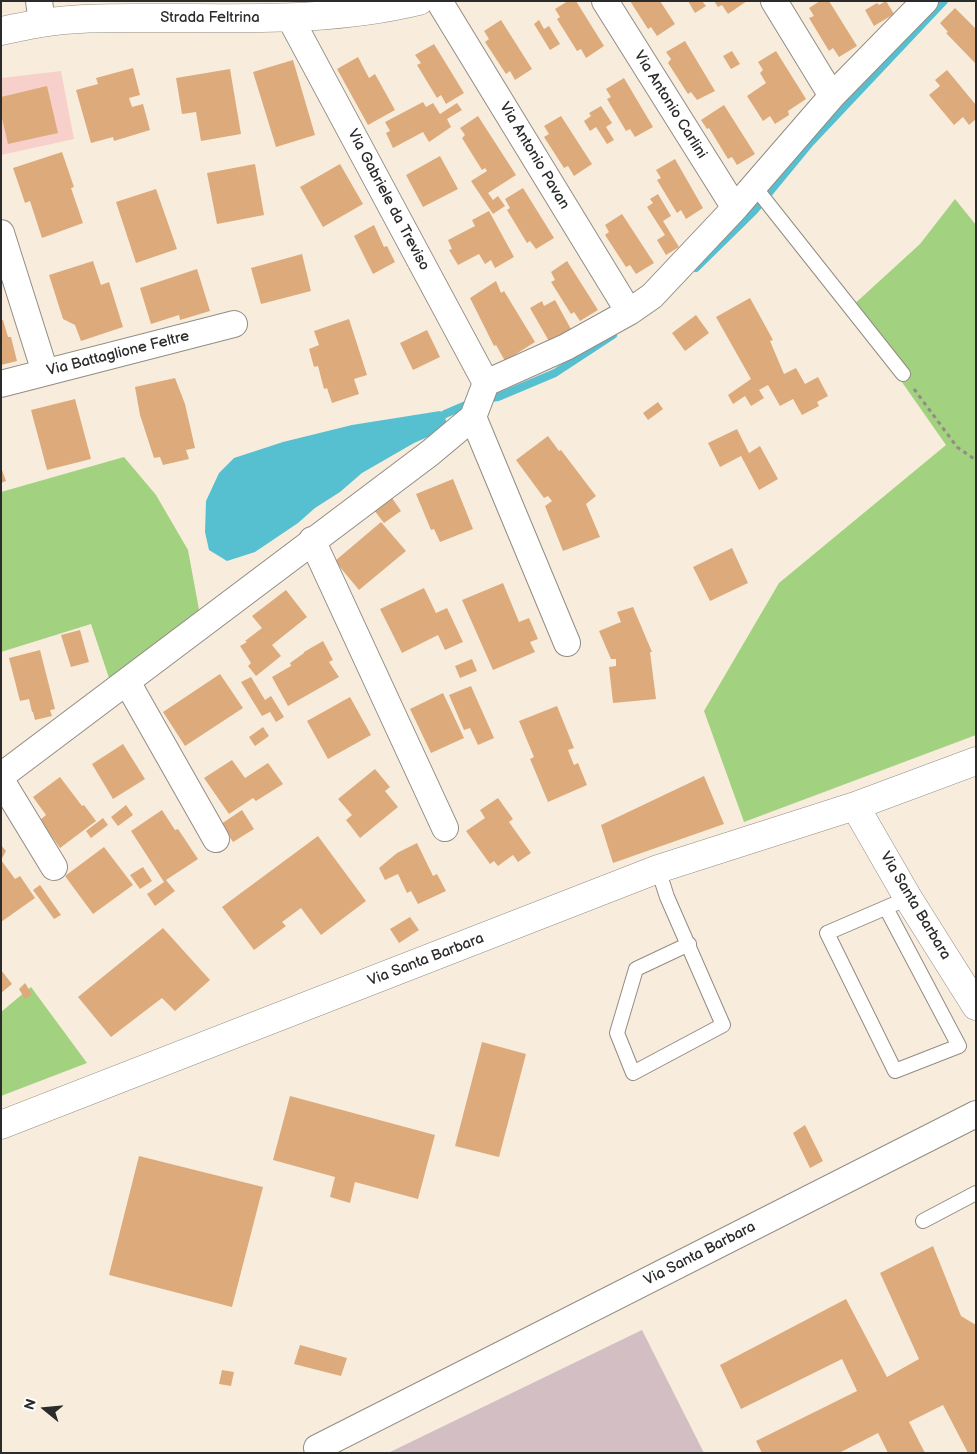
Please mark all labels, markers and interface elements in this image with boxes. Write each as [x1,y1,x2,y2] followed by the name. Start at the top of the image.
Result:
[160,9,260,27] street label: Strada Feltrina
[630,48,710,162] street label: Via Antonio Carlini
[495,99,573,213] street label: Via Antonio Pavan
[343,126,433,274] street label: Via Gabriele da Treviso
[45,328,191,380] street label: Via Battaglione Feltre
[876,849,954,963] street label: Via Santa Barbara
[365,930,487,990] street label: Via Santa Barbara
[641,1218,759,1290] street label: Via Santa Barbara
[20,1384,70,1434] north arrow
[21,1397,40,1412] text: N

